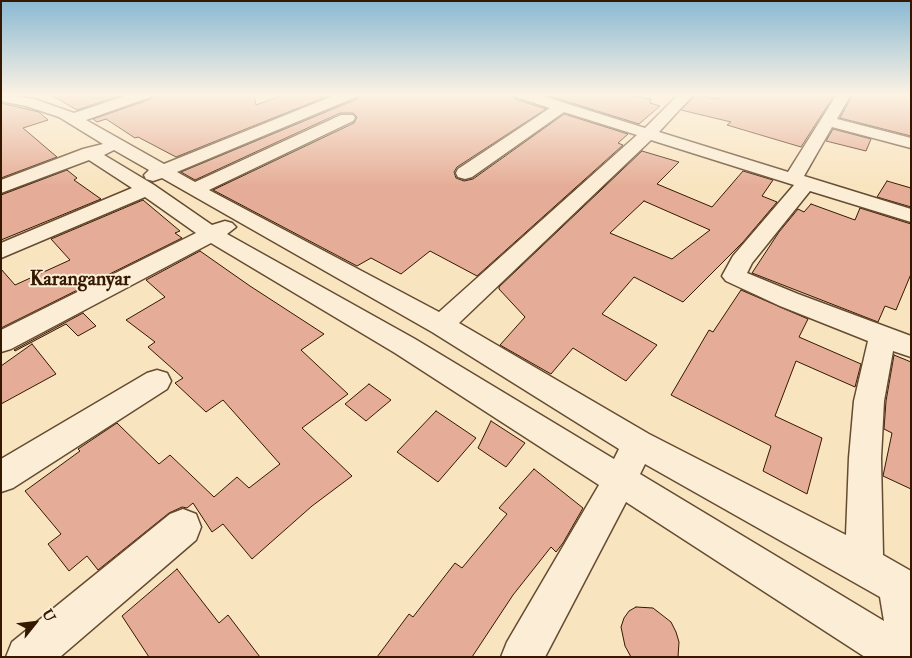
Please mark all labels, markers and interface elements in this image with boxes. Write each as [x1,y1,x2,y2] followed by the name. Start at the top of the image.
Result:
[30,269,130,293] district label: Karanganyar
[10,598,60,648] north arrow
[38,606,59,625] text: U

